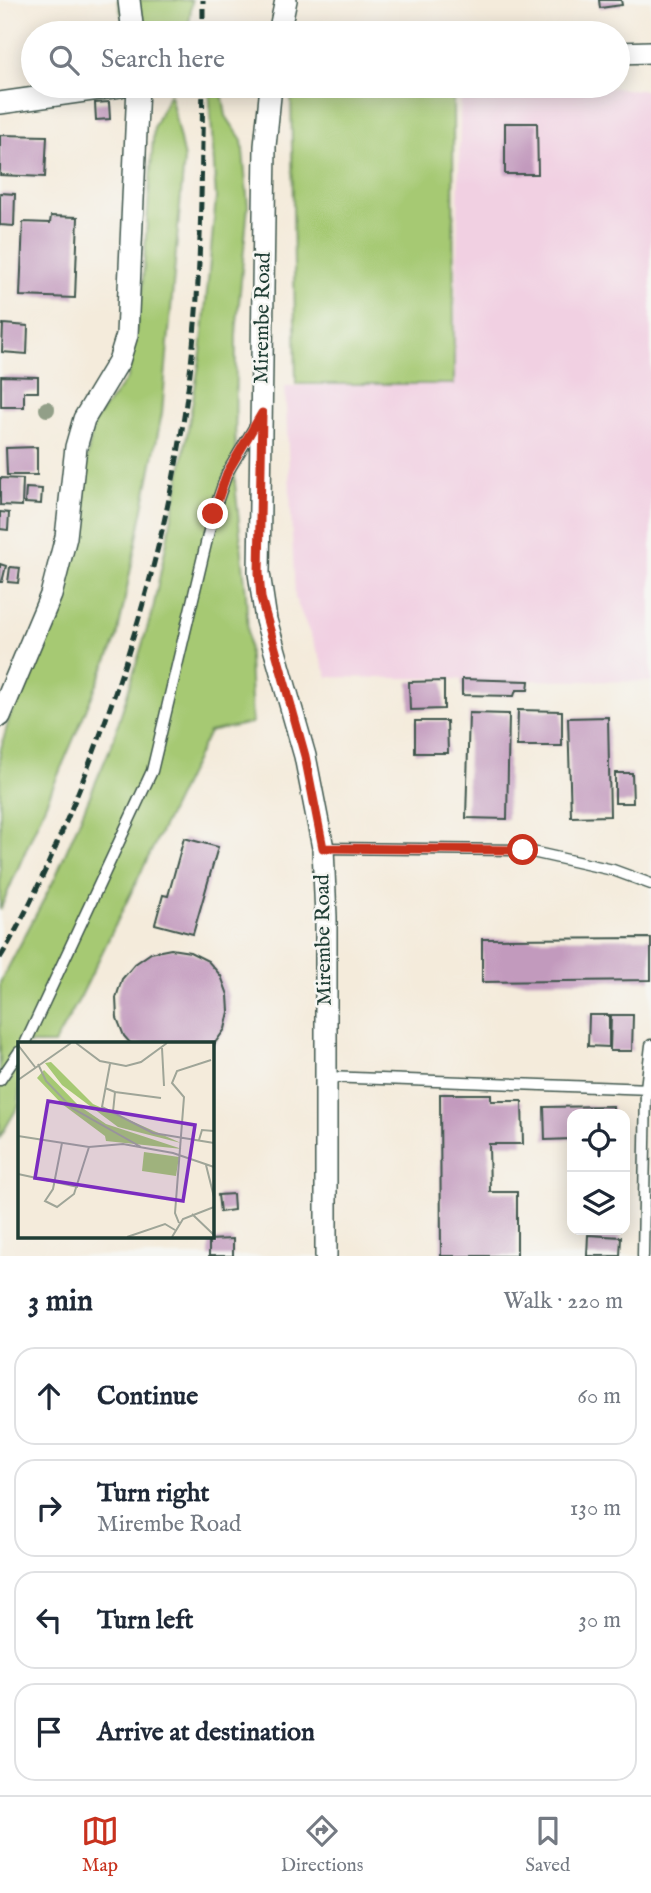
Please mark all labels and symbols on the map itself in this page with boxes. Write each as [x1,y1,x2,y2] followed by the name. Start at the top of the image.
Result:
[248,251,278,384] street label: Mirembe Road
[197,498,228,529] route end
[507,834,538,865] route start
[309,873,339,1006] street label: Mirembe Road
[18,1042,214,1238] inset map

